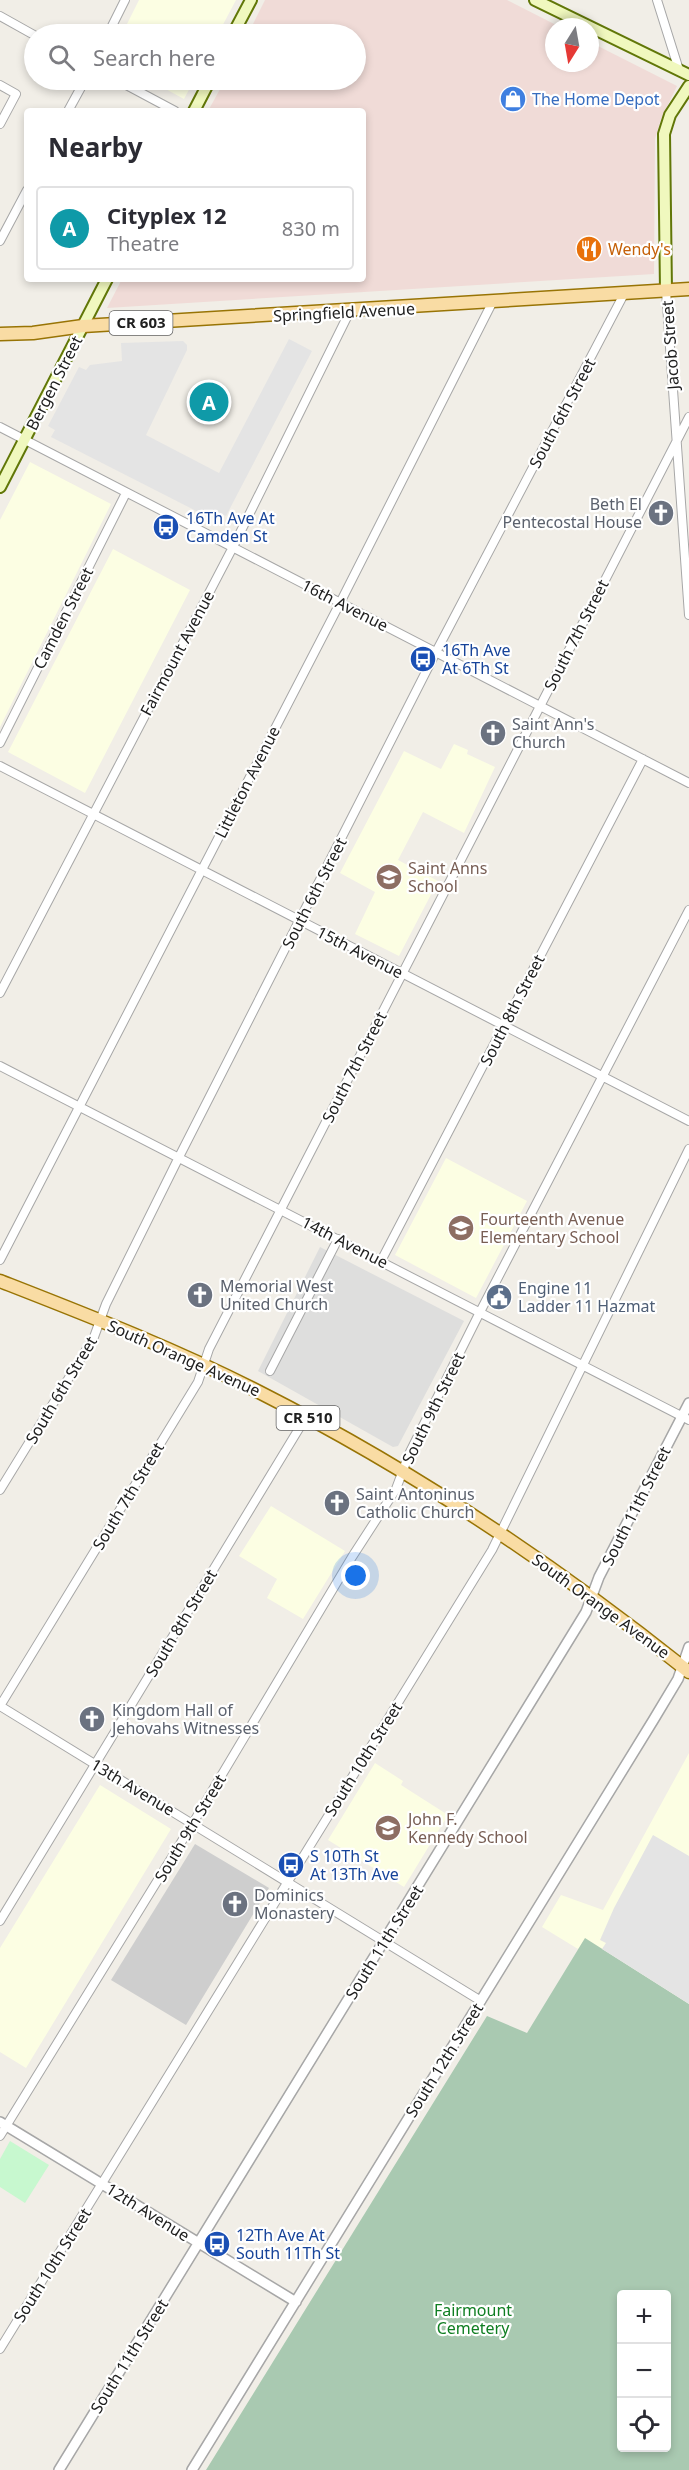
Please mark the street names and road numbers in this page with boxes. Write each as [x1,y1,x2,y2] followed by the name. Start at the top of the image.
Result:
[272,297,416,327] street label: Springfield Avenue
[656,299,684,392] street label: Jacob Street
[110,311,172,335] road number: CR 603
[21,332,87,434] street label: Bergen Street
[524,354,600,472] street label: South 6th Street
[28,563,98,673] street label: Camden Street
[298,574,392,636] street label: 16th Avenue
[539,576,614,694] street label: South 7th Street
[135,587,219,719] street label: Fairmount Avenue
[209,722,285,842] street label: Littleton Avenue
[277,834,352,952] street label: South 6th Street
[313,921,407,983] street label: 15th Avenue
[475,951,550,1069] street label: South 8th Street
[317,1008,392,1126] street label: South 7th Street
[298,1211,392,1273] street label: 14th Avenue
[104,1314,264,1402] street label: South Orange Avenue
[20,1332,102,1448] street label: South 6th Street
[396,1348,470,1468] street label: South 9th Street
[276,1406,340,1430] road number: CR 510
[87,1438,169,1554] street label: South 7th Street
[596,1442,676,1569] street label: South 11th Street
[528,1549,674,1663] street label: South Orange Avenue
[140,1565,222,1681] street label: South 8th Street
[319,1697,407,1820] street label: South 10th Street
[87,1753,179,1821] street label: 13th Avenue
[149,1770,231,1886] street label: South 9th Street
[340,1880,428,2003] street label: South 11th Street
[400,1998,488,2121] street label: South 12th Street
[102,2178,194,2246] street label: 12th Avenue
[8,2203,96,2326] street label: South 10th Street
[85,2294,173,2417] street label: South 11th Street

